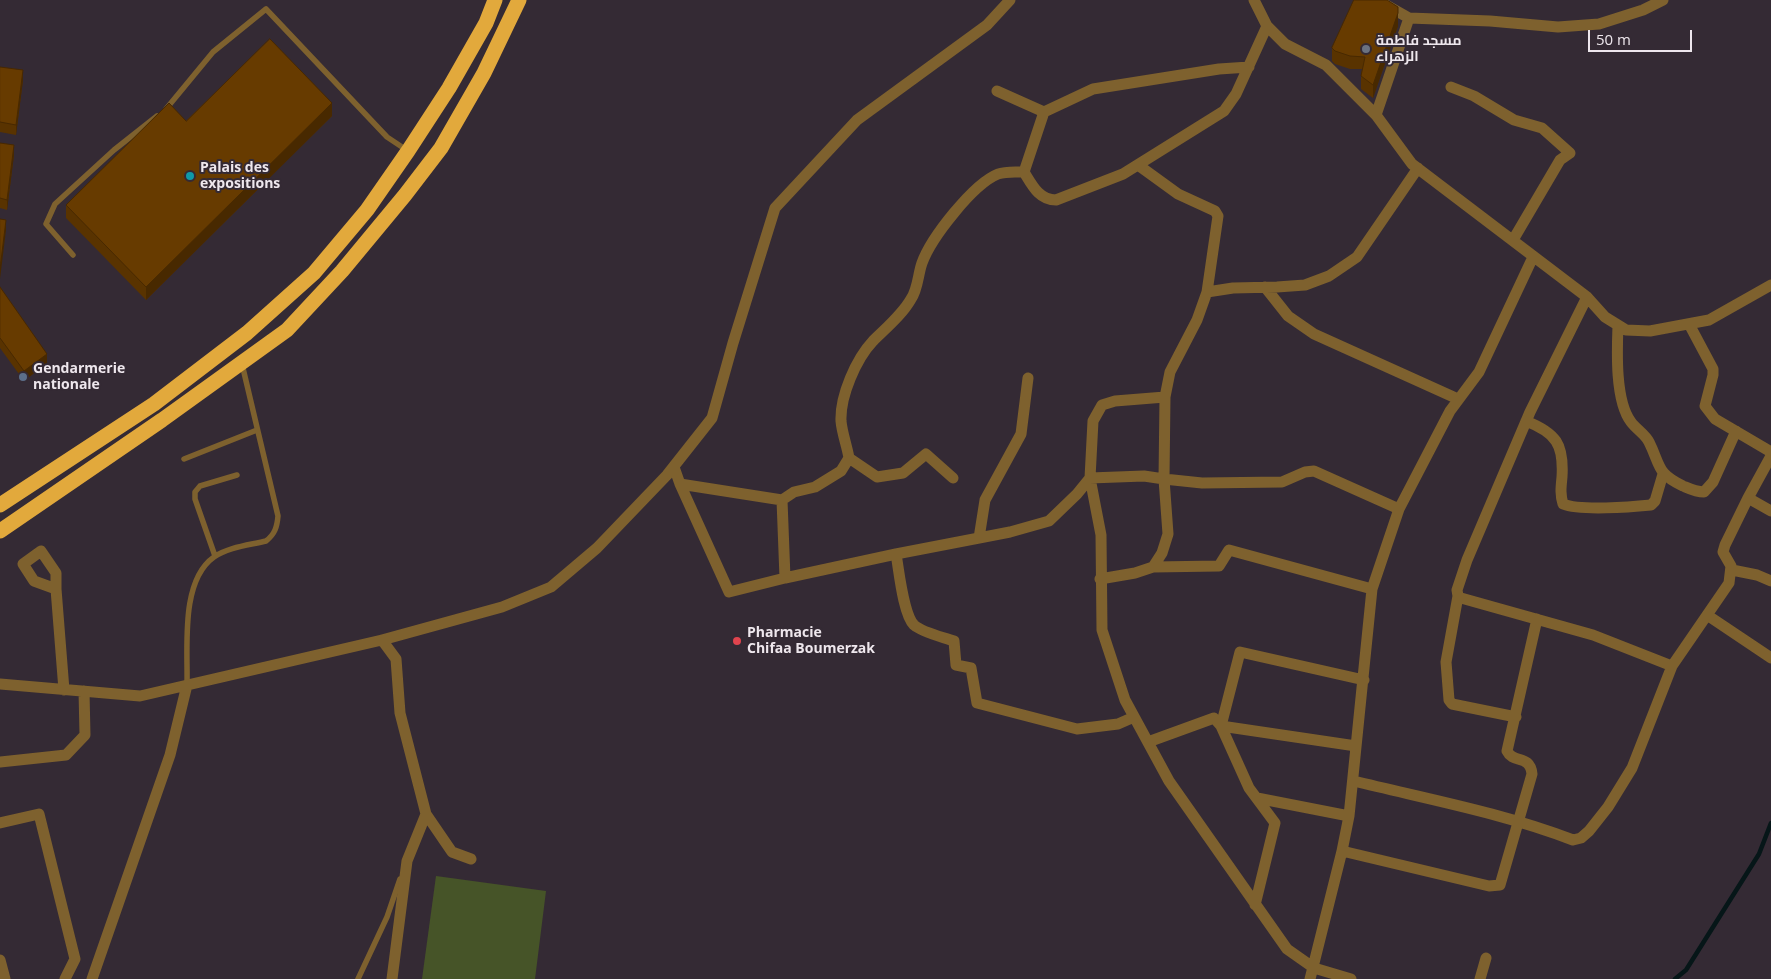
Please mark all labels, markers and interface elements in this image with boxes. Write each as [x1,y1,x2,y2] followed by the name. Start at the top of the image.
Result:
[1591,20,1695,52] scale bar
[1596,29,1631,49] text: 50 m
[1376,33,1462,65] place label: مسجد فاطمة الزهراء
[1360,43,1372,55] marker: مسجد فاطمة الزهراء
[200,160,280,192] place label: Palais des expositions
[184,170,196,182] marker: Palais des expositions
[33,361,125,394] place label: Gendarmerie nationale
[17,371,29,383] marker: Gendarmerie nationale
[747,625,875,658] place label: Pharmacie Chifaa Boumerzak
[731,635,743,647] marker: Pharmacie Chifaa Boumerzak

